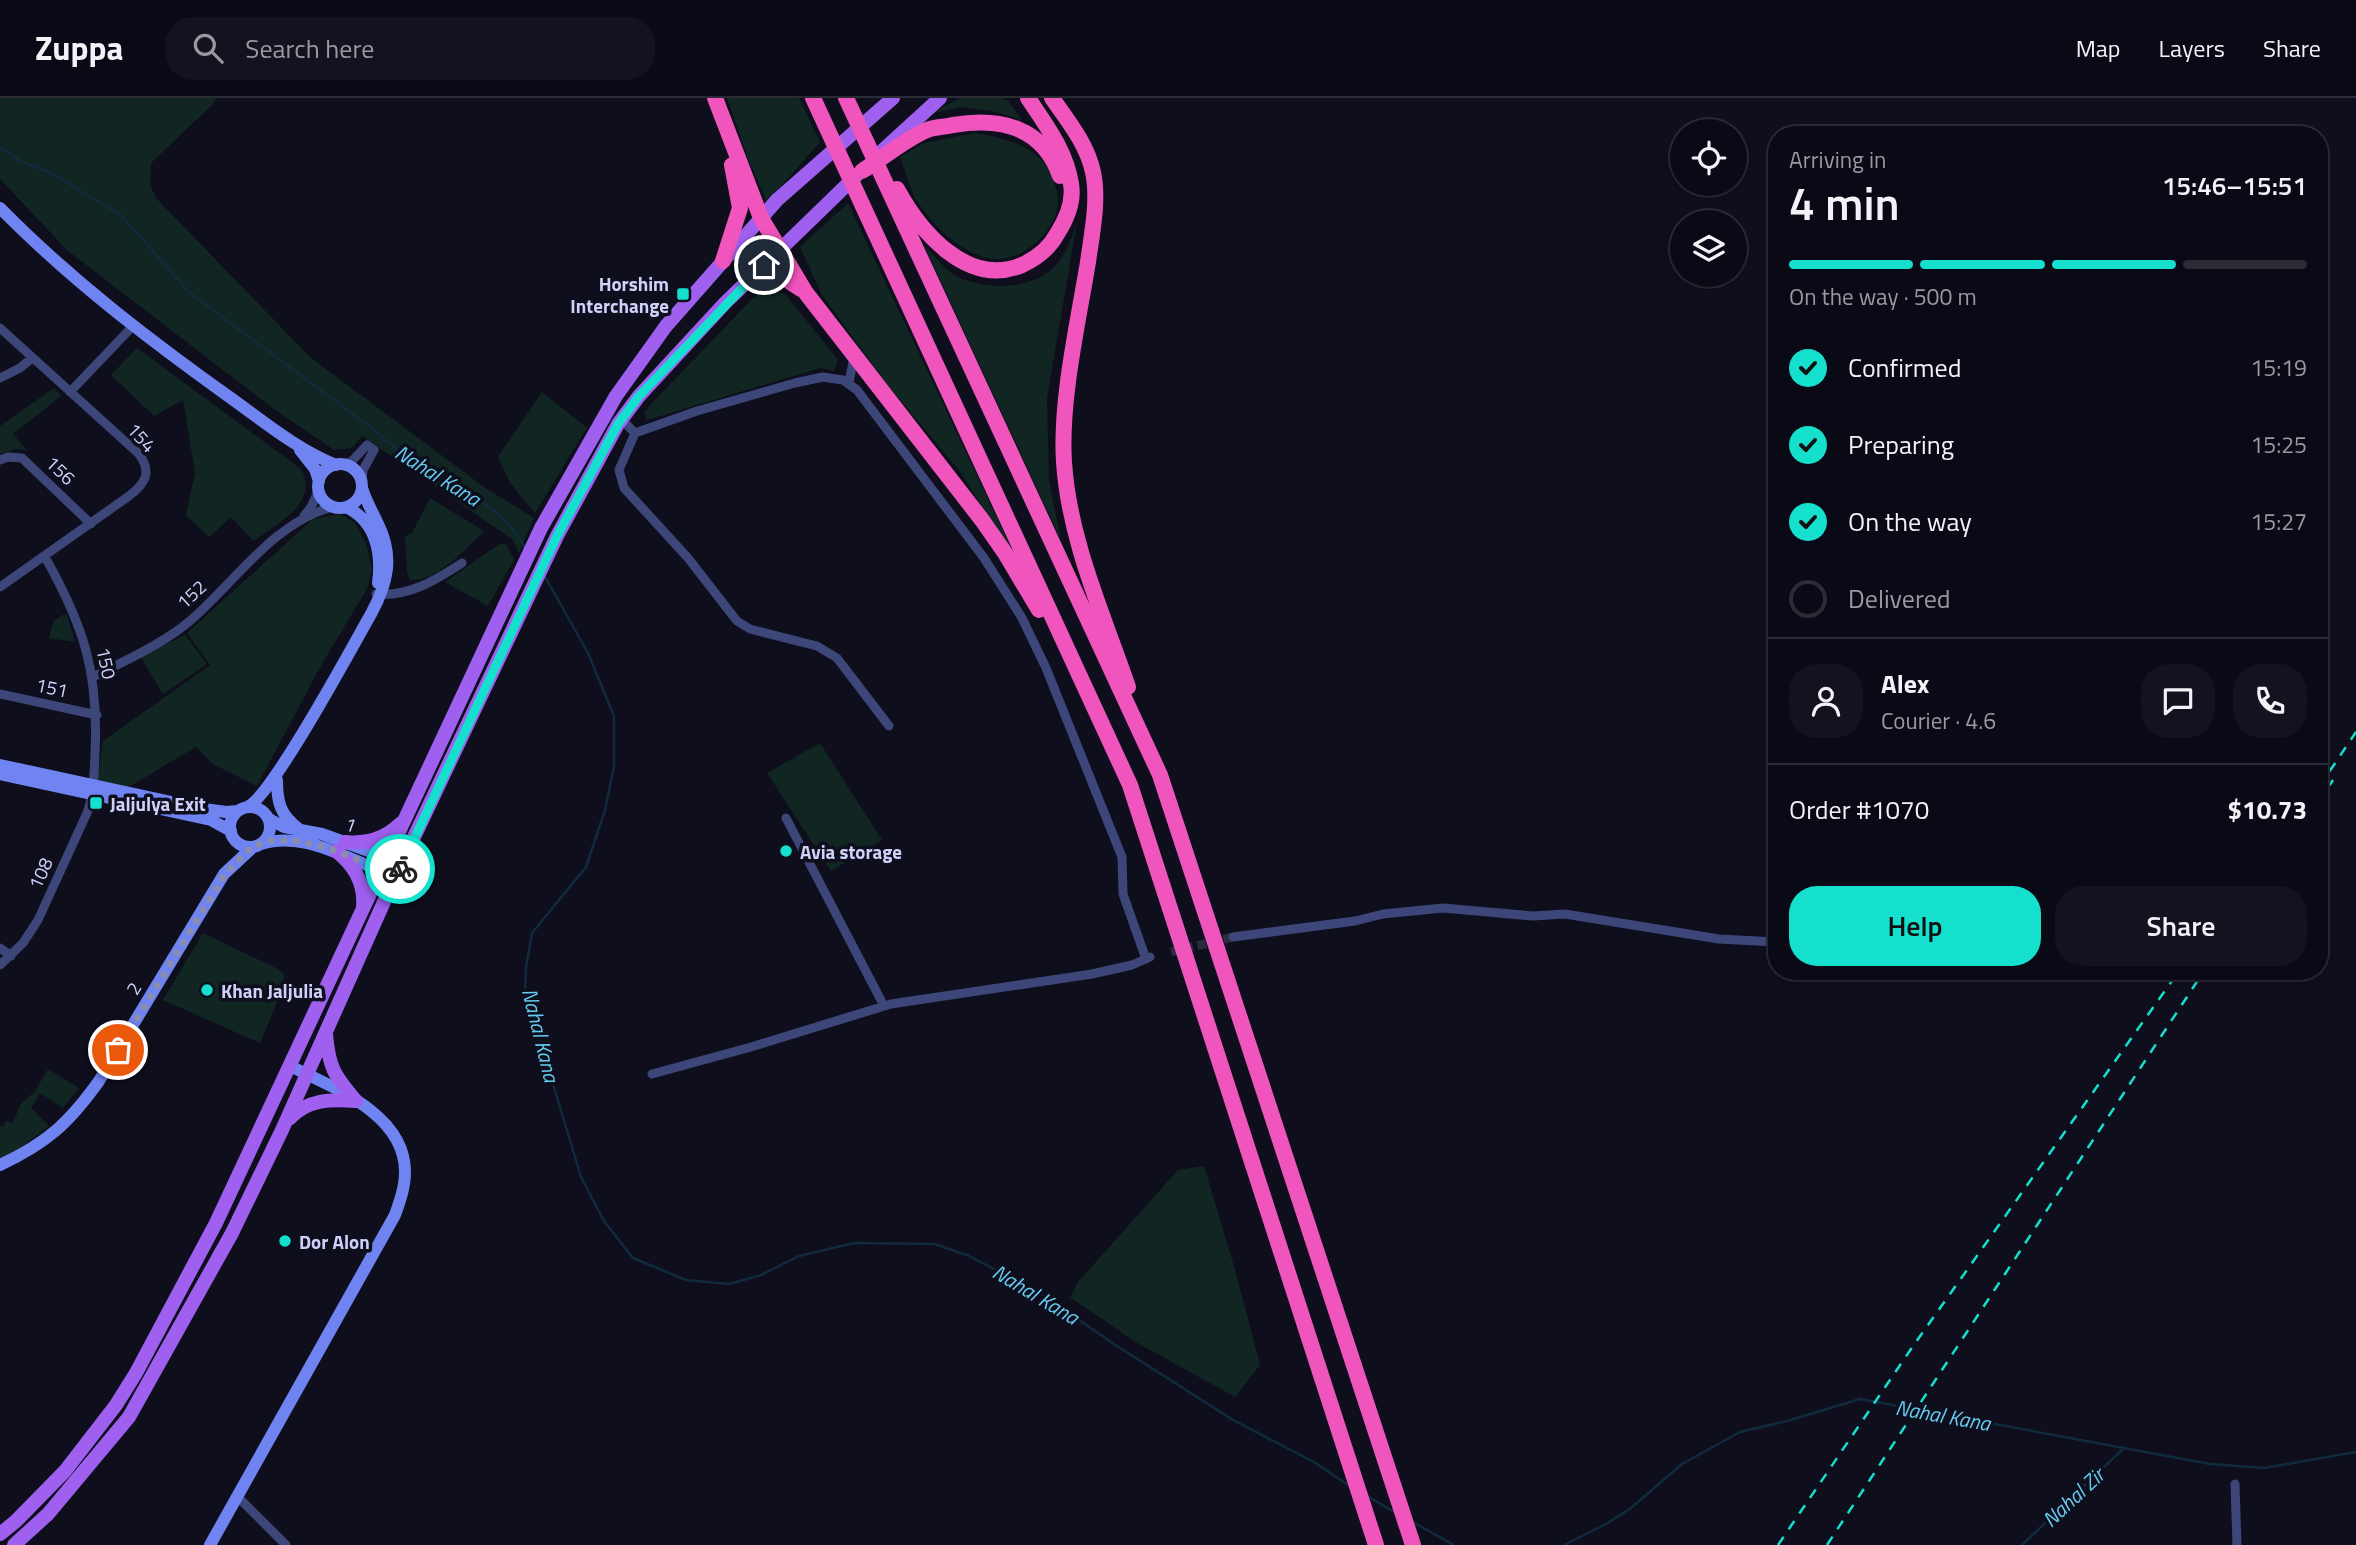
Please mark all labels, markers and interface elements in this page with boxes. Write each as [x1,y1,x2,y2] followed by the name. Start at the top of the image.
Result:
[165,17,655,80] search box
[35,23,123,73] text: Zuppa
[189,29,227,67] icon: search
[245,29,374,68] text: Search here
[2076,30,2121,66] text: Map
[2159,30,2225,66] text: Layers
[2263,30,2321,66] text: Share
[1670,119,1747,287] map controls
[1670,119,1747,196] button: locate
[1789,142,1886,177] text: Arriving in
[2162,166,2307,205] text: 15:46–15:51
[1789,168,1900,238] text: 4 min
[1670,210,1747,287] button: layers
[734,235,794,295] pin
[745,246,783,284] icon: home
[570,269,669,320] place label: Horshim Interchange
[1789,279,1977,314] text: On the way · 500 m
[675,286,691,302] marker: Horshim Interchange
[1848,348,1962,387] text: Confirmed
[1789,349,1827,387] icon: check
[2250,350,2307,385] text: 15:19
[121,415,163,459] street label: 154
[1848,425,1954,464] text: Preparing
[1789,426,1827,464] icon: check
[2250,427,2307,462] text: 15:25
[389,436,488,515] water label: Nahal Kana
[39,448,83,492] street label: 156
[1848,502,1972,541] text: On the way
[1789,503,1827,541] icon: check
[2250,504,2307,539] text: 15:27
[169,573,213,615] street label: 152
[1848,579,1951,618] text: Delivered
[89,644,125,682] street label: 150
[1789,664,1863,738] button: person
[1881,664,1929,703] text: Alex
[2141,664,2215,738] button: chat
[2233,664,2307,738] button: phone
[33,669,71,705] street label: 151
[1881,703,1996,738] text: Courier · 4.6
[110,789,206,818] place label: Jaljulya Exit
[1789,790,1929,829] text: Order #1070
[2228,790,2307,829] text: $10.73
[88,795,104,811] marker: Jaljulya Exit
[341,809,361,839] street label: 1
[365,834,435,904] courier
[800,837,902,866] place label: Avia storage
[778,843,794,859] marker: Avia storage
[381,850,419,888] icon: bike
[20,852,60,893] street label: 108
[1789,886,2041,966] button: Help
[2055,886,2307,966] button: Share
[118,976,148,1000] street label: 2
[221,976,323,1005] place label: Khan Jaljulia
[199,982,215,998] marker: Khan Jaljulia
[514,985,568,1087] water label: Nahal Kana
[88,1020,148,1080] pin
[99,1031,137,1069] icon: bag
[299,1227,370,1256] place label: Dor Alon
[277,1233,293,1249] marker: Dor Alon
[987,1256,1087,1333] water label: Nahal Kana
[1893,1391,1994,1439] water label: Nahal Kana
[2035,1458,2113,1534] water label: Nahal Zir

